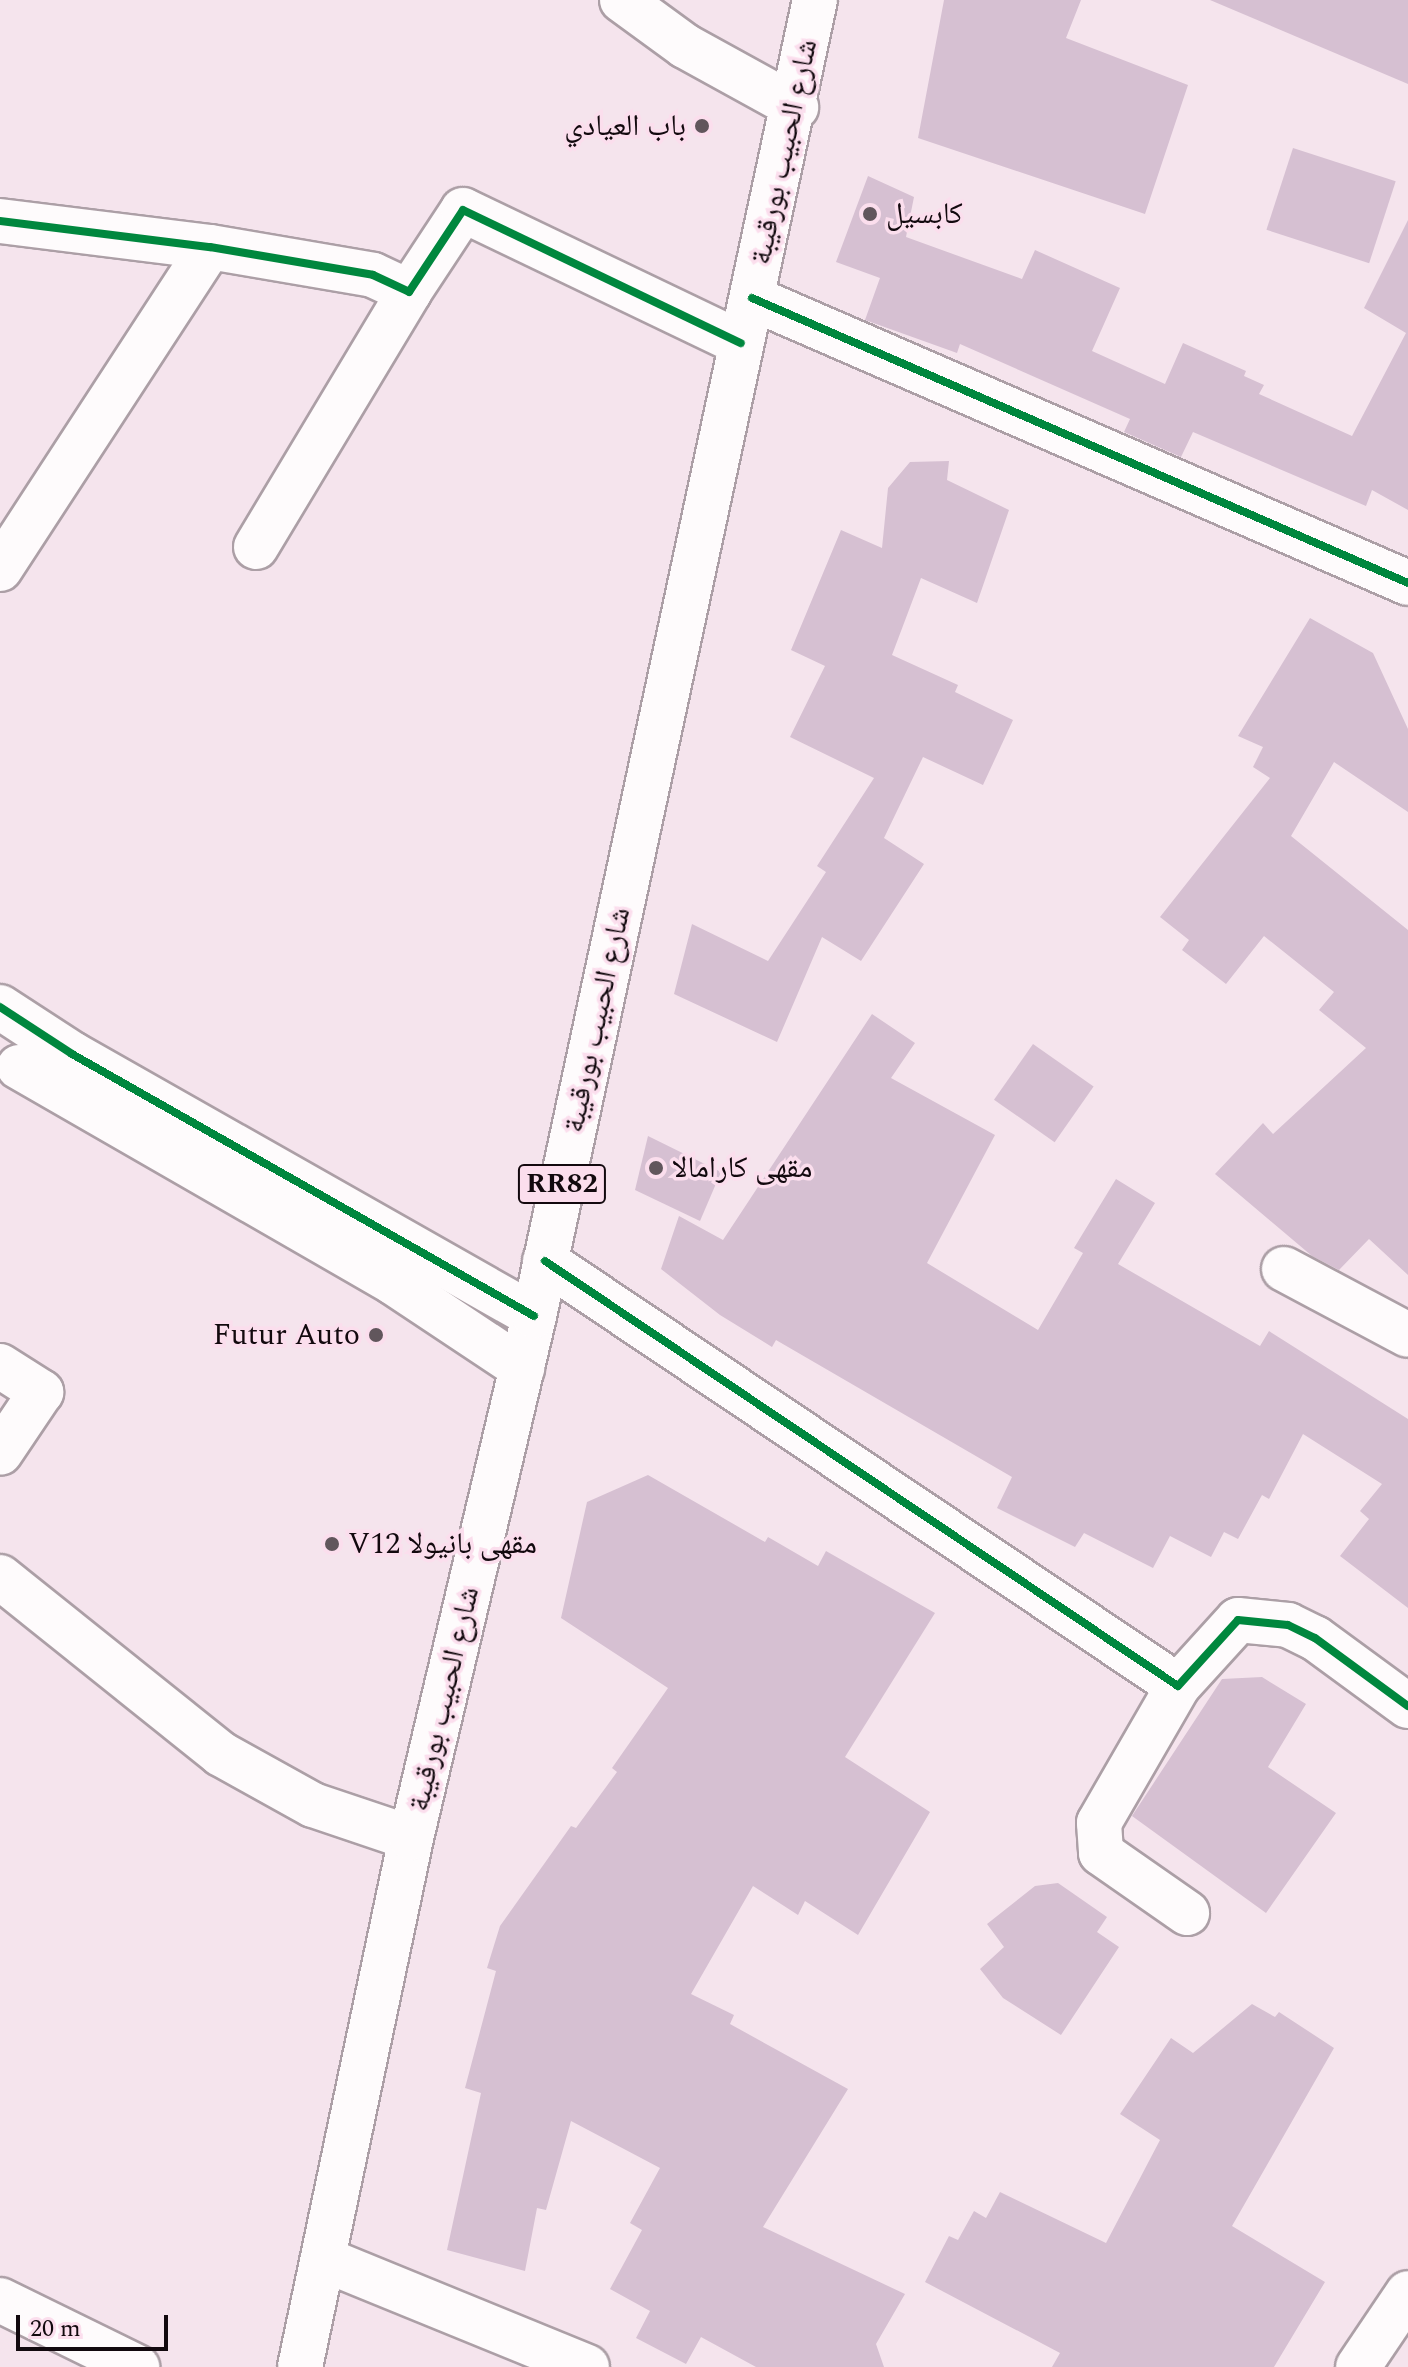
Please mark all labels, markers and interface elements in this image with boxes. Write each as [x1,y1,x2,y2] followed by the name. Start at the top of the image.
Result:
[743,36,825,268] street label: شارع الحبيب بورقيبة
[564,108,686,144] place label: باب العيادي
[693,117,711,135] marker: باب العيادي
[886,196,963,232] place label: كابسيل
[861,205,879,223] marker: كابسيل
[556,904,638,1136] street label: شارع الحبيب بورقيبة
[672,1150,812,1186] place label: مقهى كارامالا
[647,1159,665,1177] marker: مقهى كارامالا
[516,1160,608,1208] road number: RR82
[213,1317,360,1353] place label: Futur Auto
[367,1326,385,1344] marker: Futur Auto
[348,1526,537,1562] place label: V12 مقهى بانيولا
[323,1535,341,1553] marker: V12 مقهى بانيولا
[401,1583,487,1815] street label: شارع الحبيب بورقيبة
[20,2299,172,2349] scale bar
[30,2311,81,2347] text: 20 m

